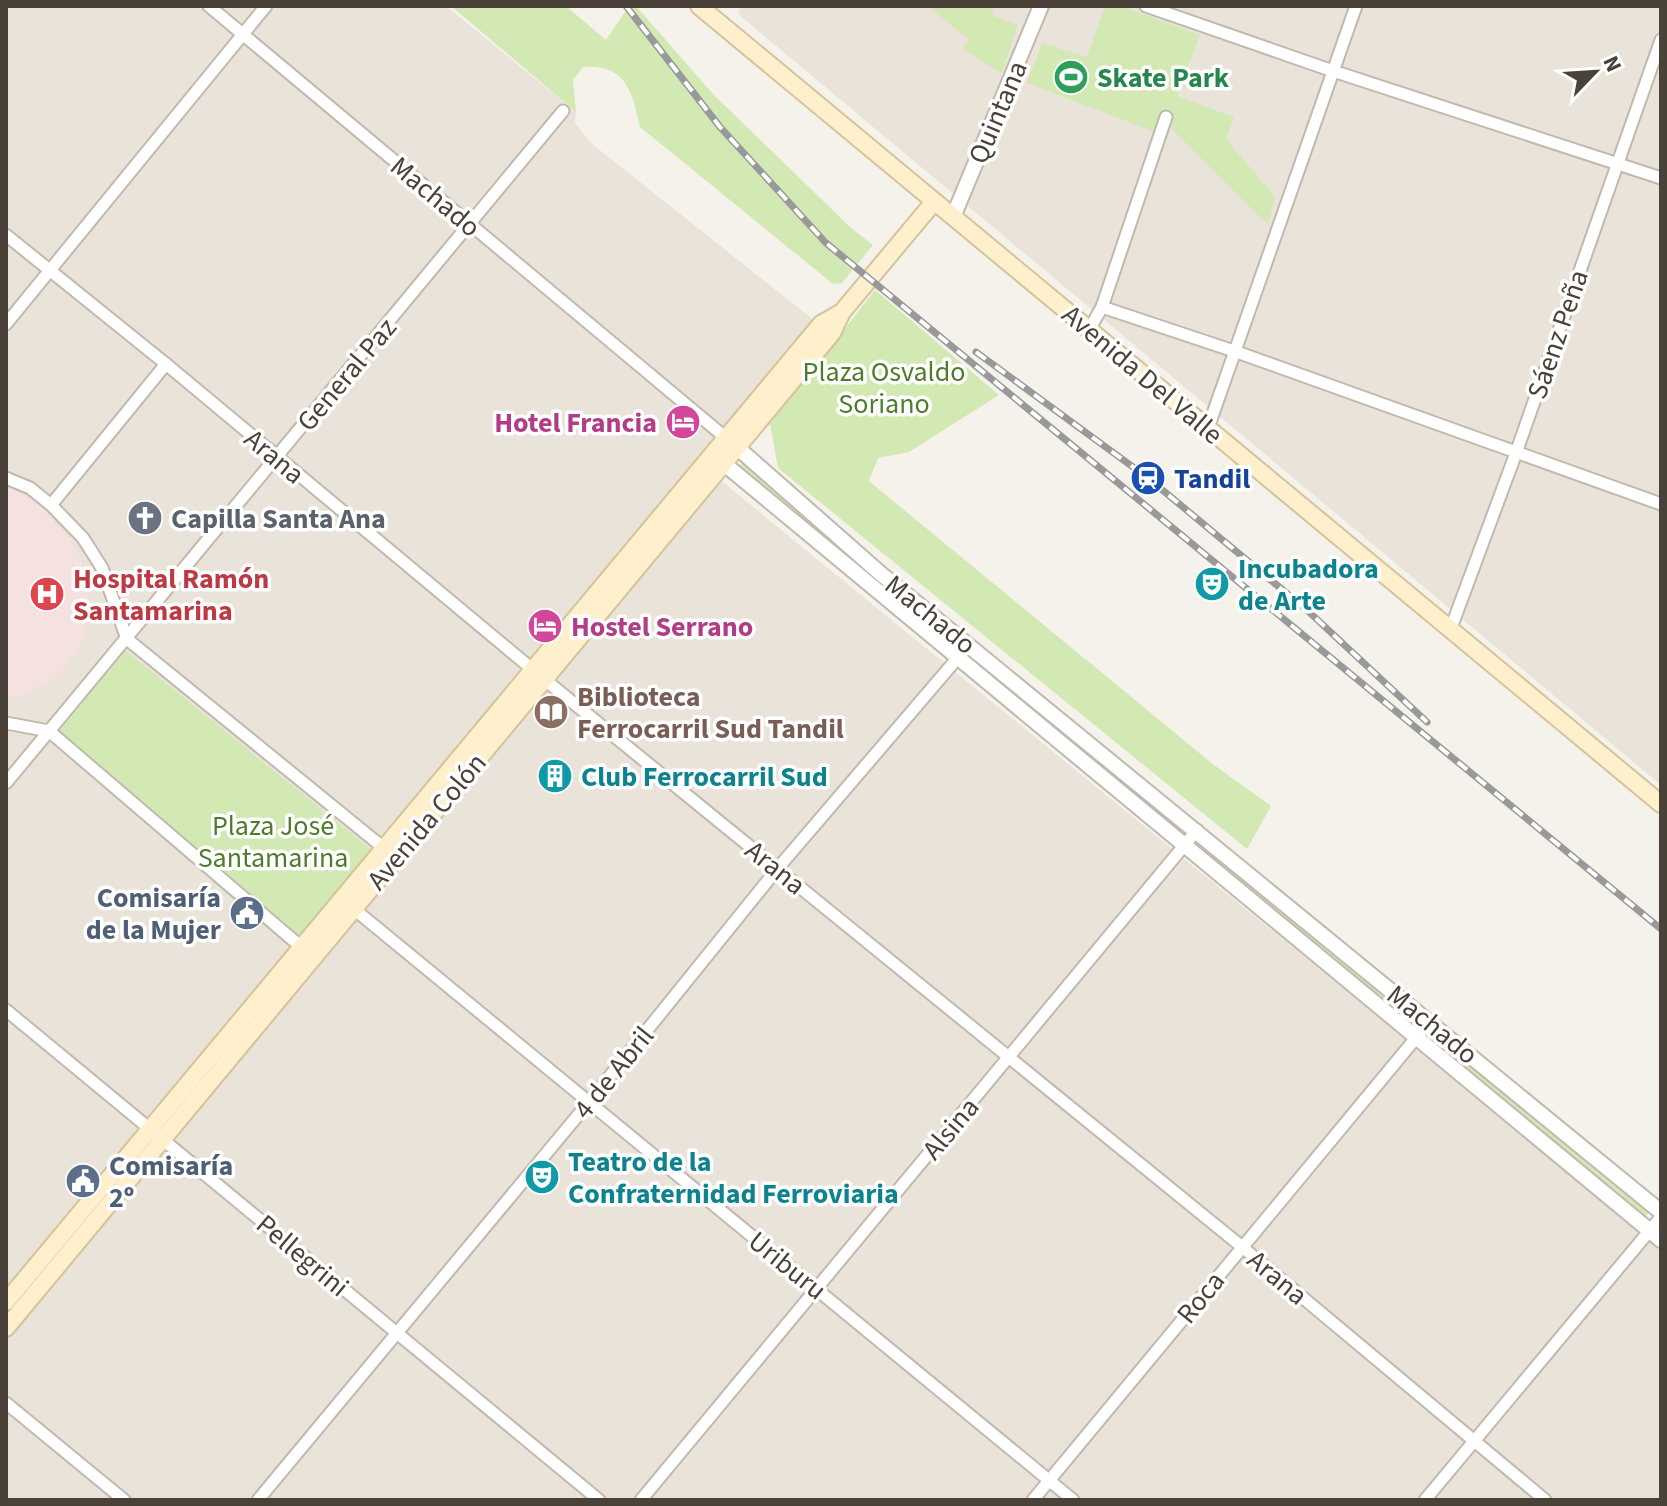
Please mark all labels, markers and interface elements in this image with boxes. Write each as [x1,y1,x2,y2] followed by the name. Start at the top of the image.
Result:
[1555,32,1635,112] north arrow
[1595,51,1630,77] text: N
[958,55,1038,170] street label: Quintana
[1052,58,1090,96] sports icon: Skate Park
[1097,58,1230,98] place label: Skate Park
[381,147,489,247] street label: Machado
[1517,264,1599,404] street label: Sáenz Peña
[1053,295,1232,454] street label: Avenida Del Valle
[287,309,406,440] street label: General Paz
[803,352,965,424] park label: Plaza Osvaldo Soriano
[494,403,657,443] place label: Hotel Francia
[664,403,702,441] hotel icon: Hotel Francia
[236,420,313,494] street label: Arana
[1129,459,1167,497] station icon: Tandil
[1174,459,1250,499] place label: Tandil
[126,499,164,537] church icon: Capilla Santa Ana
[171,499,386,539] place label: Capilla Santa Ana
[1238,549,1379,621] place label: Incubadora de Arte
[73,559,269,631] place label: Hospital Ramón Santamarina
[876,565,985,664] street label: Machado
[1193,565,1231,603] theatre icon: Incubadora de Arte
[28,575,66,613] hospital icon: Hospital Ramón Santamarina
[526,607,564,645] hotel icon: Hostel Serrano
[571,607,753,647] place label: Hostel Serrano
[577,677,844,749] place label: Biblioteca Ferrocarril Sud Tandil
[532,693,570,731] library icon: Biblioteca Ferrocarril Sud Tandil
[357,744,496,899] street label: Avenida Colón
[536,757,574,795] building icon: Club Ferrocarril Sud
[581,757,828,797] place label: Club Ferrocarril Sud
[198,806,348,878] park label: Plaza José Santamarina
[736,831,814,905] street label: Arana
[86,878,222,950] place label: Comisaría de la Mujer
[228,894,266,932] public building icon: Comisaría de la Mujer
[1378,975,1487,1074] street label: Machado
[564,1018,664,1128] street label: 4 de Abril
[913,1089,989,1168] street label: Alsina
[568,1142,899,1214] place label: Teatro de la Confraternidad Ferroviaria
[109,1146,233,1218] place label: Comisaría 2º
[523,1158,561,1196] theatre icon: Teatro de la Confraternidad Ferroviaria
[64,1162,102,1200] public building icon: Comisaría 2º
[247,1205,357,1306] street label: Pellegrini
[740,1222,835,1310] street label: Uriburu
[1239,1241,1316,1315] street label: Arana
[1167,1263,1234,1333] street label: Roca

